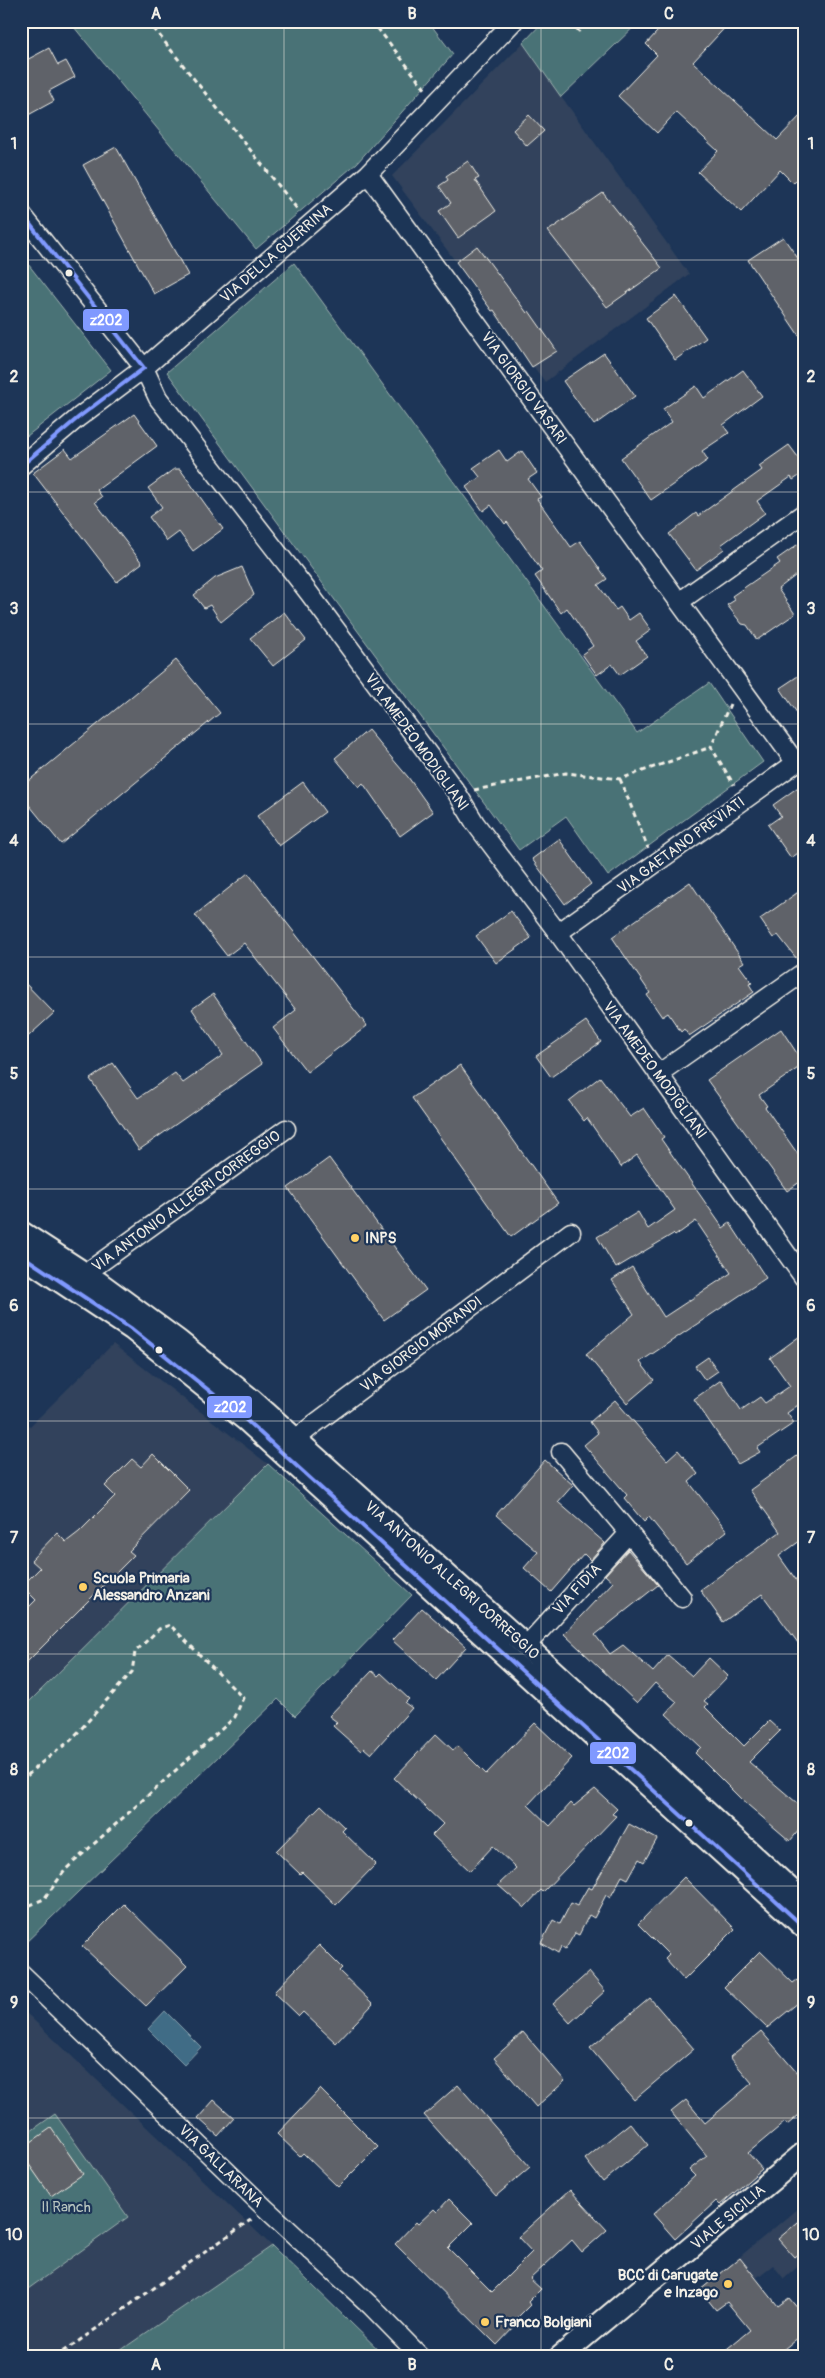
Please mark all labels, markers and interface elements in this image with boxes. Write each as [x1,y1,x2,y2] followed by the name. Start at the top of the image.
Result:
[151,4,162,24] text: A
[407,4,417,24] text: B
[664,4,674,24] text: C
[11,134,17,154] text: 1
[808,134,814,154] text: 1
[216,199,337,307] street label: VIA DELLA GUERRINA
[64,268,74,278] unlabelled marker
[82,308,130,332] line badge: z202
[90,312,122,329] text: z202
[476,328,571,448] street label: VIA GIORGIO VASARI
[10,367,19,387] text: 2
[807,367,816,387] text: 2
[10,599,19,619] text: 3
[807,599,816,619] text: 3
[360,670,473,815] street label: VIA AMEDEO MODIGLIANI
[614,793,749,898] street label: VIA GAETANO PREVIATI
[9,831,19,851] text: 4
[806,831,816,851] text: 4
[598,998,711,1143] street label: VIA AMEDEO MODIGLIANI
[10,1064,19,1084] text: 5
[807,1064,816,1084] text: 5
[88,1127,284,1276] street label: VIA ANTONIO ALLEGRI CORREGGIO
[365,1229,397,1248] place label: INPS
[349,1232,361,1244] marker: INPS
[356,1292,486,1397] street label: VIA GIORGIO MORANDI
[9,1296,19,1316] text: 6
[806,1296,816,1316] text: 6
[154,1345,164,1355] unlabelled marker
[206,1395,253,1419] line badge: z202
[214,1399,246,1416] text: z202
[360,1497,543,1664] street label: VIA ANTONIO ALLEGRI CORREGGIO
[10,1528,19,1548] text: 7
[807,1528,816,1548] text: 7
[549,1560,606,1619] street label: VIA FIDIA
[93,1569,210,1605] place label: Scuola Primaria Alessandro Anzani
[77,1581,89,1593] marker: Scuola Primaria Alessandro Anzani
[589,1741,637,1765] line badge: z202
[597,1745,629,1762] text: z202
[10,1760,18,1780] text: 8
[807,1760,815,1780] text: 8
[684,1818,694,1828] unlabelled marker
[10,1993,18,2013] text: 9
[807,1993,815,2013] text: 9
[174,2121,267,2212] street label: VIA GALLARANA
[687,2181,770,2254] street label: VIALE SICILIA
[41,2198,91,2217] park label: Il Ranch
[5,2225,23,2245] text: 10
[802,2225,820,2245] text: 10
[618,2266,719,2302] place label: BCC di Carugate e Inzago
[722,2278,734,2290] marker: BCC di Carugate e Inzago
[495,2313,592,2332] place label: Franco Bolgiani
[479,2316,491,2328] marker: Franco Bolgiani
[151,2355,162,2375] text: A
[407,2355,417,2375] text: B
[664,2355,674,2375] text: C

